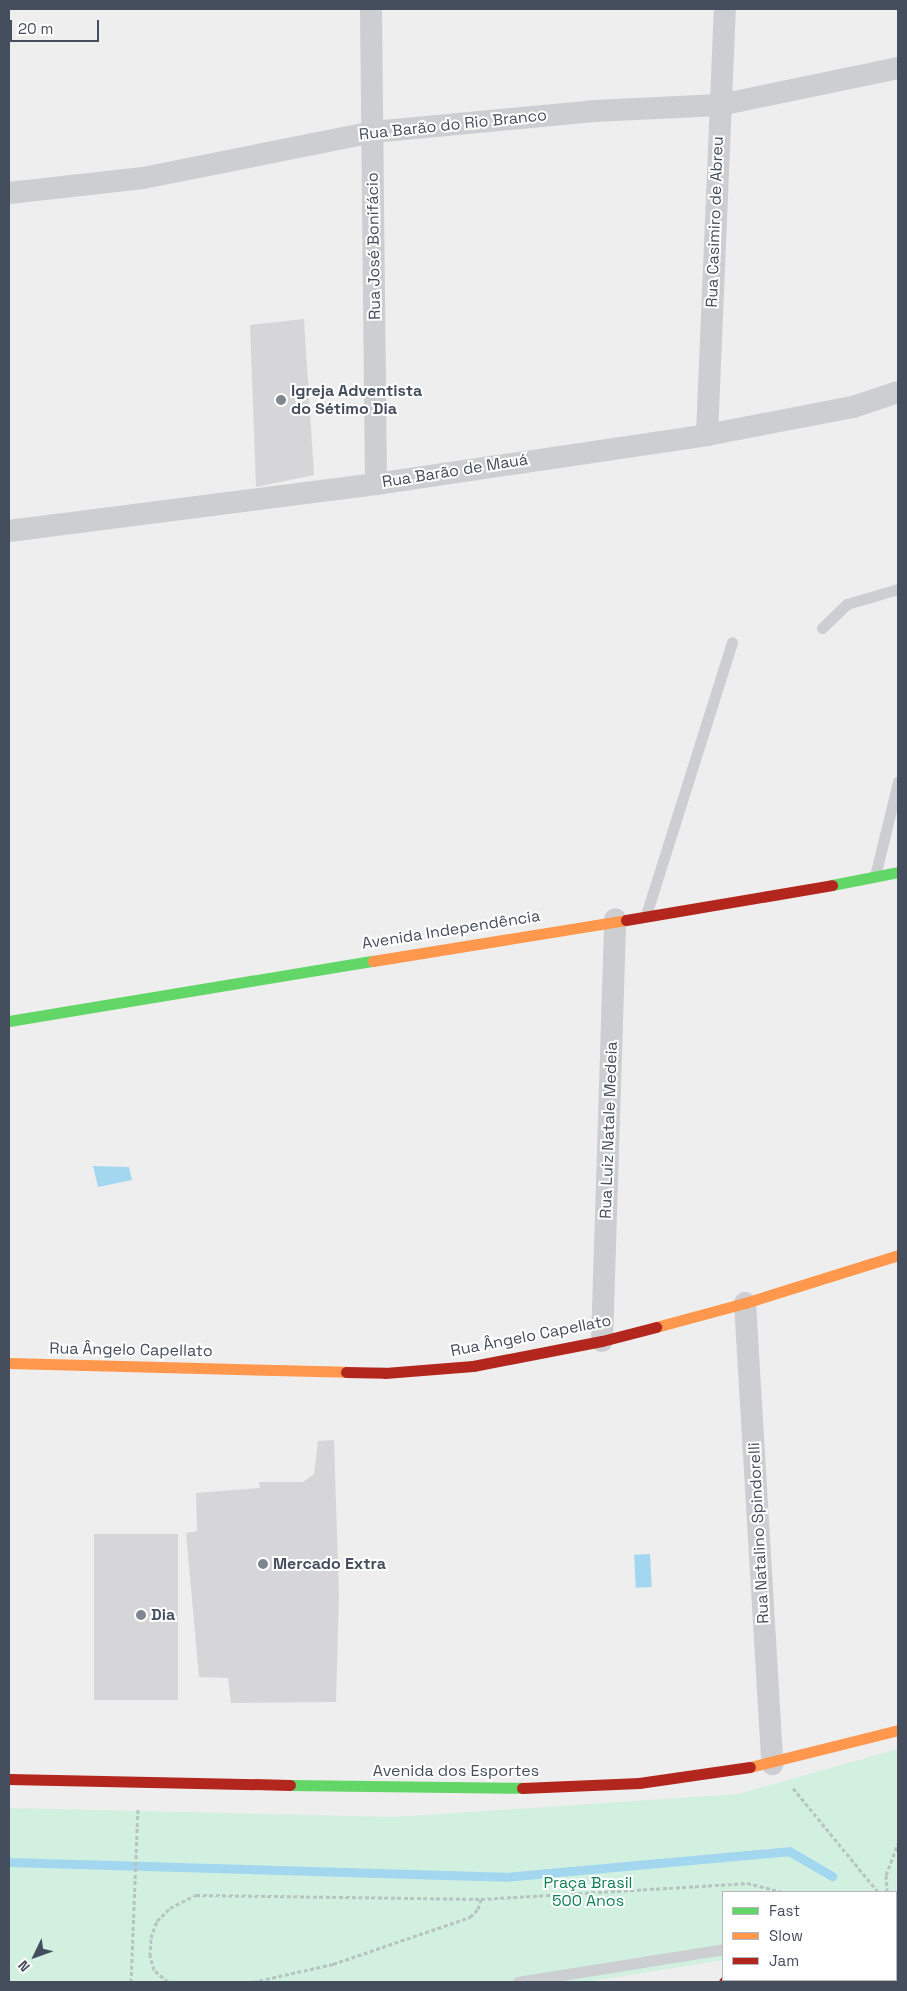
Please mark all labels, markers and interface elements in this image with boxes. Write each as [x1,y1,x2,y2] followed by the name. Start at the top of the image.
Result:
[12,10,101,42] scale bar
[18,19,53,38] text: 20 m
[358,106,548,144] street label: Rua Barão do Rio Branco
[702,136,728,308] street label: Rua Casimiro de Abreu
[363,172,385,320] street label: Rua José Bonifácio
[291,381,422,419] place label: Igreja Adventista do Sétimo Dia
[275,394,287,406] marker: Igreja Adventista do Sétimo Dia
[381,450,529,492] street label: Rua Barão de Mauá
[360,906,542,954] street label: Avenida Independência
[596,1041,622,1219] street label: Rua Luiz Natale Medeia
[449,1311,613,1361] street label: Rua Ângelo Capellato
[49,1339,213,1361] street label: Rua Ângelo Capellato
[745,1442,773,1624] street label: Rua Natalino Spindorelli
[273,1554,386,1574] place label: Mercado Extra
[257,1558,269,1570] marker: Mercado Extra
[151,1605,175,1625] place label: Dia
[135,1609,147,1621] marker: Dia
[373,1761,539,1781] street label: Avenida dos Esportes
[544,1873,632,1911] park label: Praça Brasil 500 Anos
[722,1891,897,1981] legend
[769,1901,800,1920] text: Fast
[769,1926,803,1945] text: Slow
[10,1931,60,1981] north arrow
[769,1951,799,1970] text: Jam
[14,1957,34,1976] text: N

